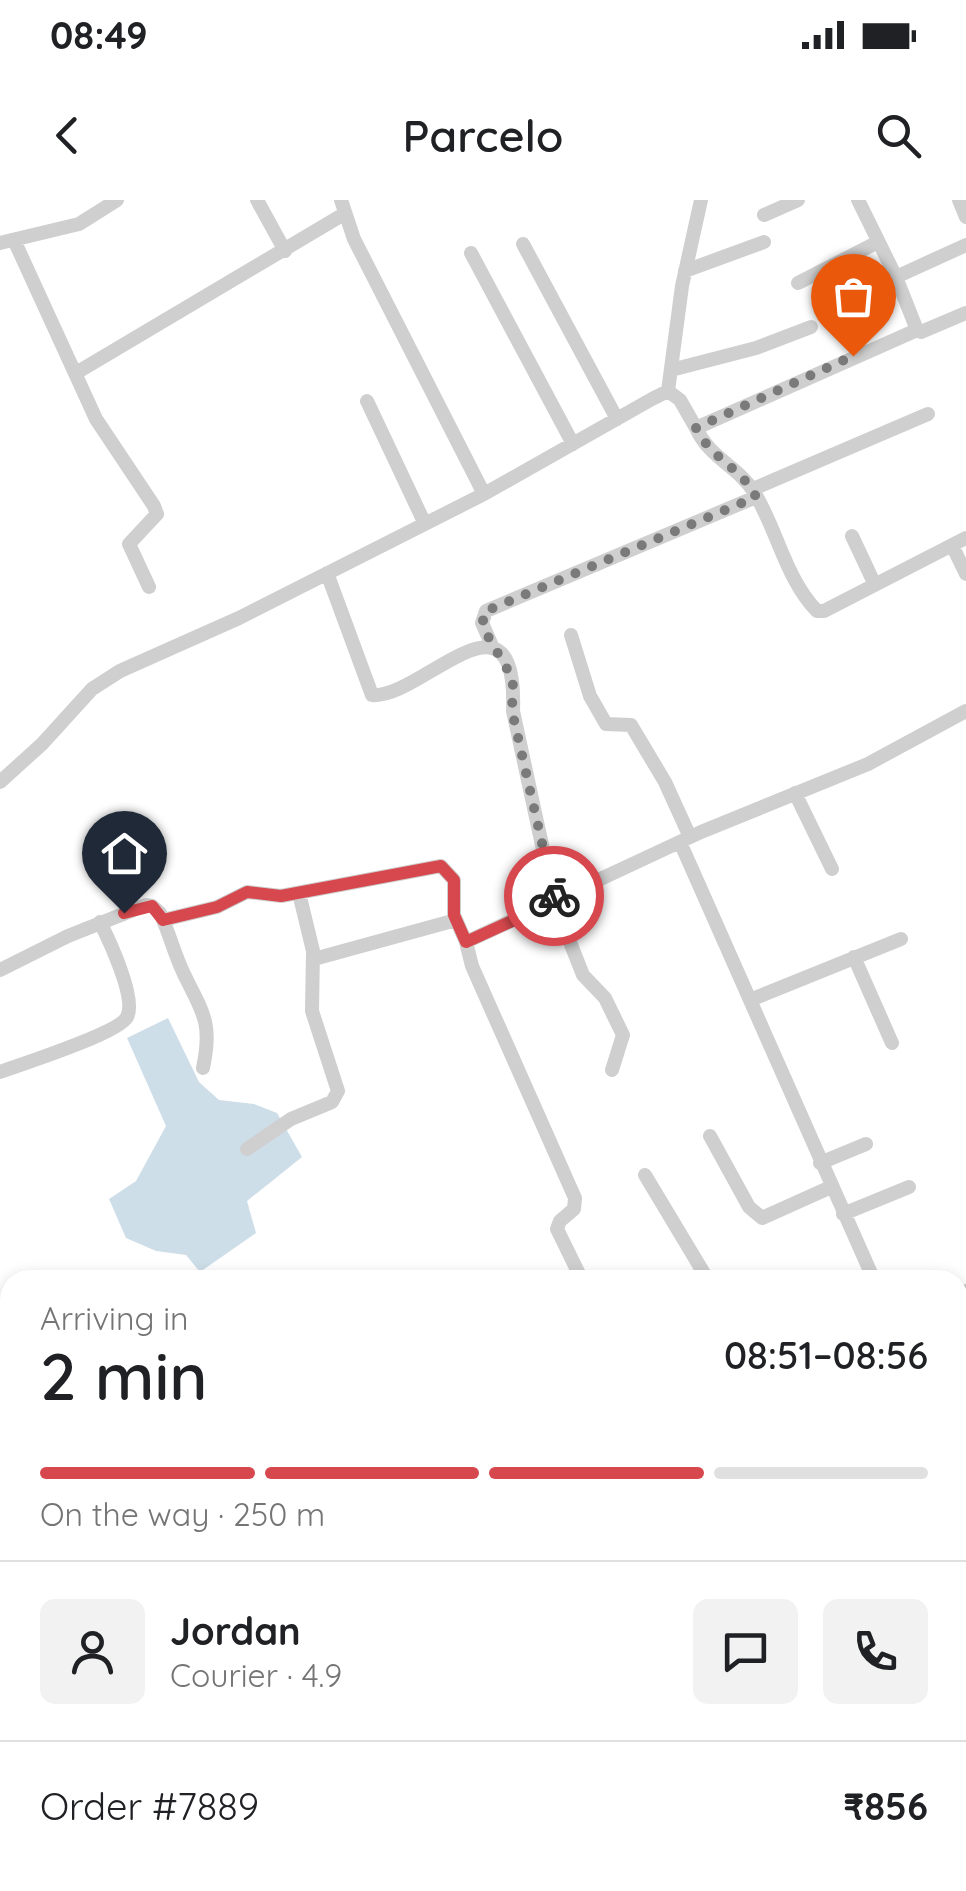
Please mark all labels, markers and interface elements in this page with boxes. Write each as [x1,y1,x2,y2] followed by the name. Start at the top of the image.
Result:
[50,11,148,59] text: 08:49
[402,107,564,163] text: Parcelo
[40,108,95,163] icon: back
[871,108,926,163] icon: search
[811,254,896,357] pin
[826,269,881,324] icon: bag
[82,811,167,914] pin
[97,826,152,881] icon: home
[504,846,604,946] courier
[527,869,582,924] icon: bike
[40,1298,189,1338] text: Arriving in
[724,1331,928,1379] text: 08:51–08:56
[40,1335,208,1416] text: 2 min
[40,1494,325,1534] text: On the way · 250 m
[40,1599,145,1704] button: person
[693,1599,798,1704] button: chat
[823,1599,928,1704] button: phone
[170,1607,301,1655] text: Jordan
[170,1655,342,1695] text: Courier · 4.9
[40,1782,259,1830] text: Order #7889
[843,1782,928,1830] text: ₹856

